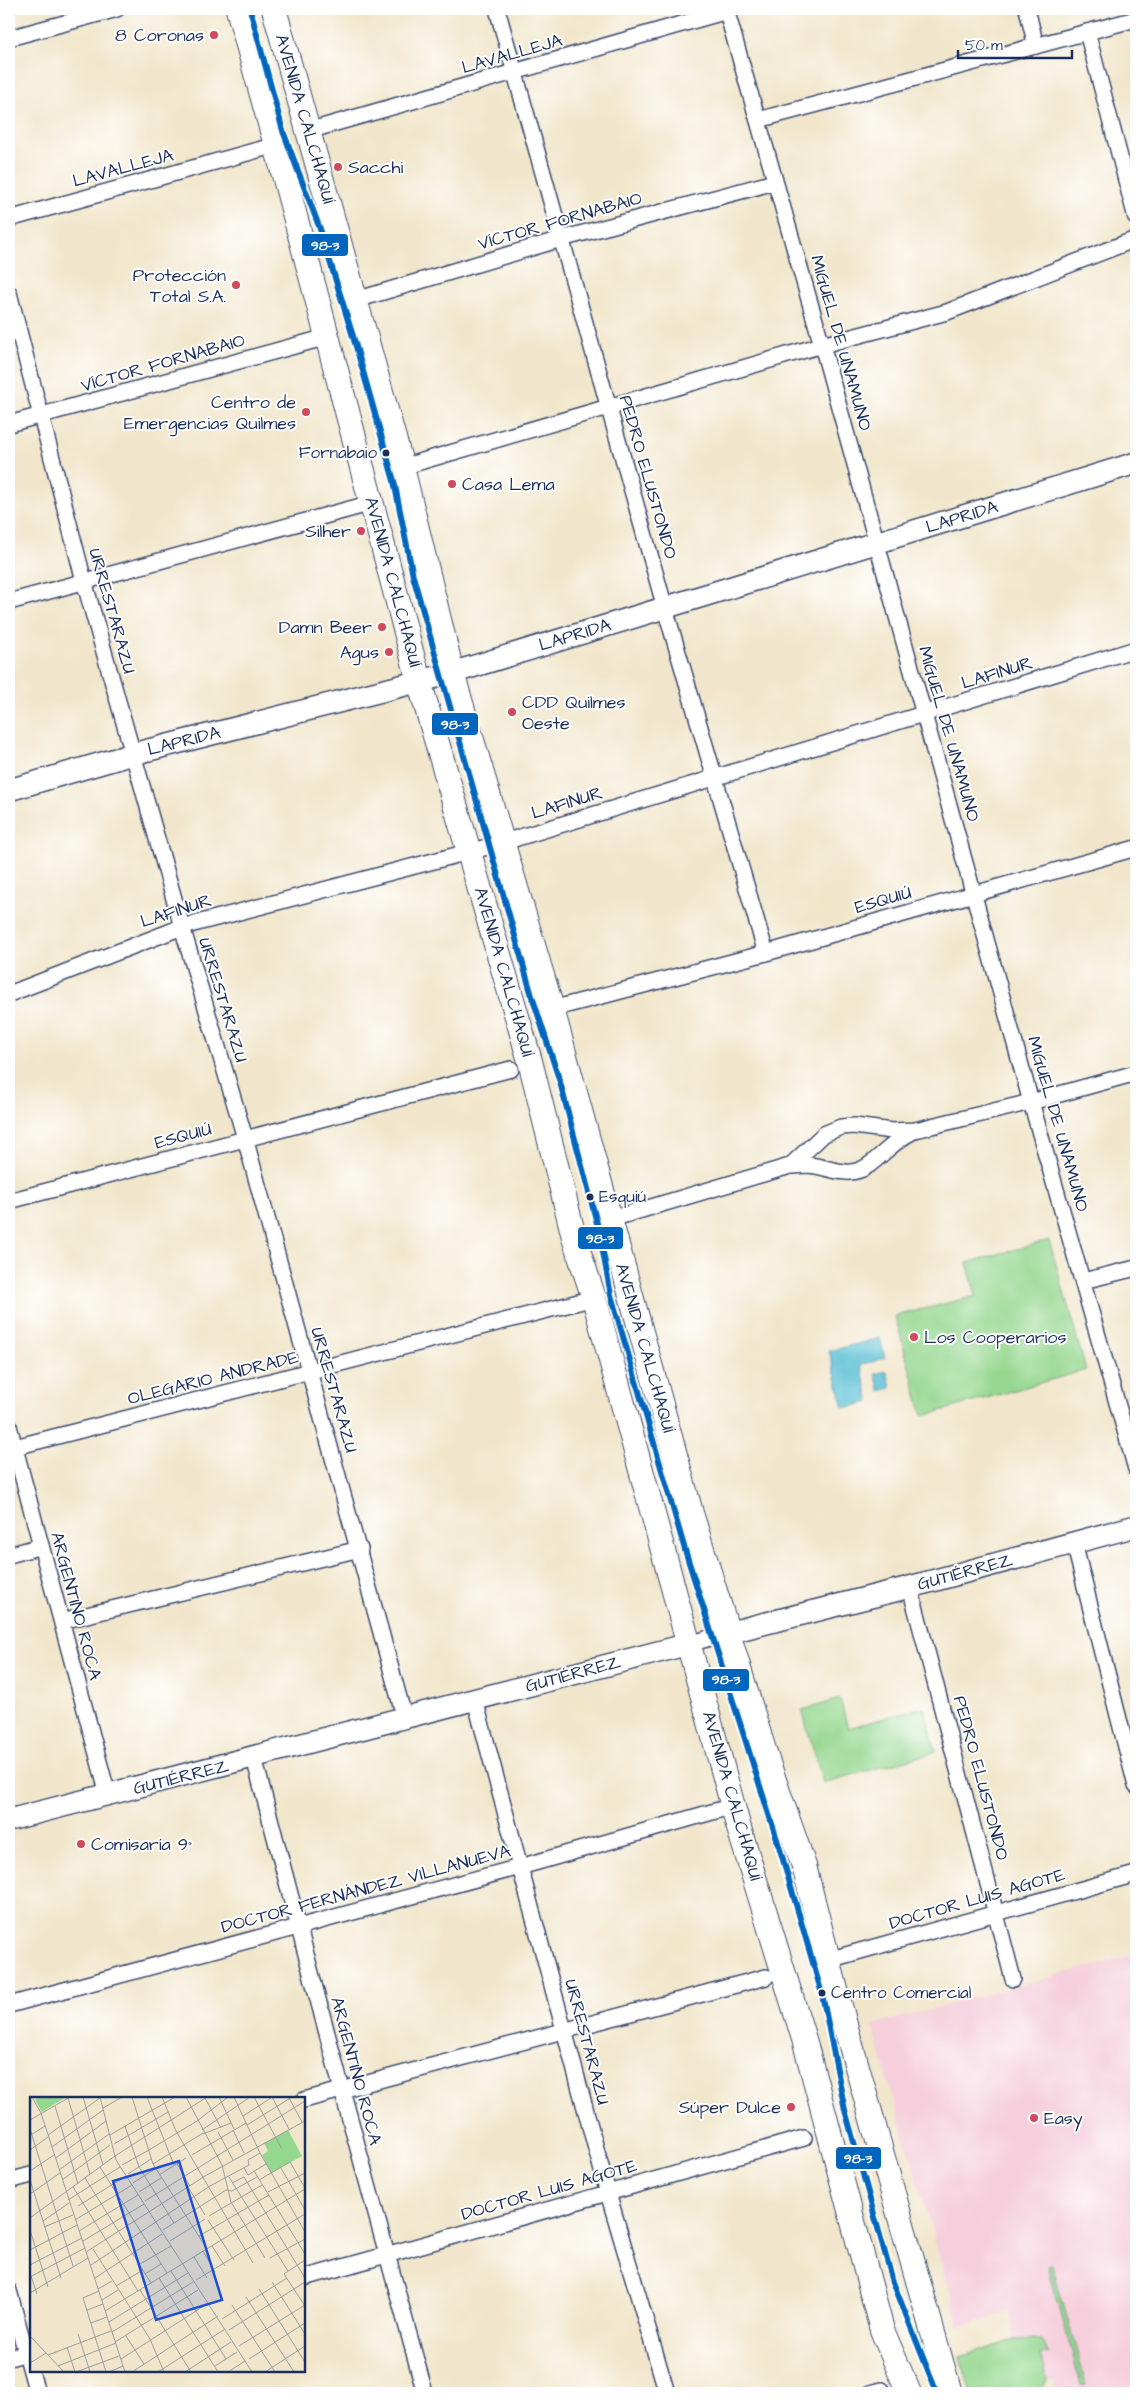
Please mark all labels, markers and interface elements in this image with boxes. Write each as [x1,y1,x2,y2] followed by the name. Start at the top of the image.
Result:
[115,23,204,48] place label: 8 Coronas
[459,28,566,80] street label: LAVALLEJA
[958,28,1071,60] scale bar
[208,29,220,41] marker: 8 Coronas
[269,31,341,207] street label: AVENIDA CALCHAQUÍ
[965,35,1003,56] text: 50 m
[70,142,177,193] street label: LAVALLEJA
[348,155,403,180] place label: Sacchi
[332,161,344,173] marker: Sacchi
[475,186,645,256] street label: VÍCTOR FORNABAIO
[301,233,349,257] line badge: 98-3
[311,236,340,256] text: 98-3
[804,252,878,434] street label: MIGUEL DE UNAMUNO
[133,263,226,309] place label: Protección Total S.A.
[230,279,242,291] marker: Protección Total S.A.
[78,328,248,398] street label: VÍCTOR FORNABAIO
[124,390,296,437] place label: Centro de Emergencias Quilmes
[613,392,683,562] street label: PEDRO ELUSTONDO
[300,406,312,418] marker: Centro de Emergencias Quilmes
[299,441,377,465] place label: Fornabaio
[381,448,391,458] marker: Fornabaio
[462,472,555,497] place label: Casa Lema
[446,478,458,490] marker: Casa Lema
[358,494,428,670] street label: AVENIDA CALCHAQUÍ
[923,494,1002,540] street label: LAPRIDA
[305,519,351,544] place label: Silher
[355,525,367,537] marker: Silher
[82,545,142,677] street label: URRESTARAZU
[536,612,615,658] street label: LAPRIDA
[279,615,372,640] place label: Damn Beer
[376,621,388,633] marker: Damn Beer
[340,640,379,666] place label: Agus
[912,643,986,825] street label: MIGUEL DE UNAMUNO
[383,646,395,658] marker: Agus
[958,650,1036,696] street label: LAFINUR
[522,690,626,736] place label: CDD Quilmes Oeste
[506,706,518,718] marker: CDD Quilmes Oeste
[431,712,479,736] line badge: 98-3
[441,715,470,735] text: 98-3
[145,720,223,762] street label: LAPRIDA
[528,780,606,826] street label: LAFINUR
[852,880,914,920] street label: ESQUIÚ
[468,884,540,1060] street label: AVENIDA CALCHAQUÍ
[137,888,215,934] street label: LAFINUR
[192,935,254,1065] street label: URRESTARAZU
[1021,1033,1095,1215] street label: MIGUEL DE UNAMUNO
[152,1116,214,1156] street label: ESQUIÚ
[599,1185,647,1209] place label: Esquiú
[585,1192,595,1202] marker: Esquiú
[577,1226,624,1250] line badge: 98-3
[586,1229,615,1249] text: 98-3
[609,1260,681,1436] street label: AVENIDA CALCHAQUÍ
[304,1324,364,1456] street label: URRESTARAZU
[924,1325,1067,1350] place label: Los Cooperarios
[908,1331,920,1343] marker: Los Cooperarios
[125,1345,301,1411] street label: OLEGARIO ANDRADE
[44,1529,108,1683] street label: ARGENTINO ROCA
[915,1547,1015,1597] street label: GUTIÉRREZ
[523,1649,623,1699] street label: GUTIÉRREZ
[702,1668,750,1692] line badge: 98-3
[712,1670,741,1690] text: 98-3
[947,1693,1015,1863] street label: PEDRO ELUSTONDO
[696,1708,768,1884] street label: AVENIDA CALCHAQUÍ
[131,1753,231,1801] street label: GUTIÉRREZ
[91,1832,192,1857] place label: Comisaría 9°
[75,1838,87,1850] marker: Comisaría 9°
[218,1838,514,1940] street label: DOCTOR FERNÁNDEZ VILLANUEVA
[886,1862,1068,1936] street label: DOCTOR LUIS AGOTE
[558,1976,616,2108] street label: URRESTARAZU
[831,1981,972,2005] place label: Centro Comercial
[817,1988,827,1998] marker: Centro Comercial
[324,1994,388,2148] street label: ARGENTINO ROCA
[679,2095,781,2120] place label: Súper Dulce
[30,2097,305,2372] inset map
[785,2101,797,2113] marker: Súper Dulce
[1044,2106,1083,2132] place label: Easy
[1028,2112,1040,2124] marker: Easy
[835,2146,882,2170] line badge: 98-3
[844,2149,873,2169] text: 98-3
[458,2153,640,2227] street label: DOCTOR LUIS AGOTE

